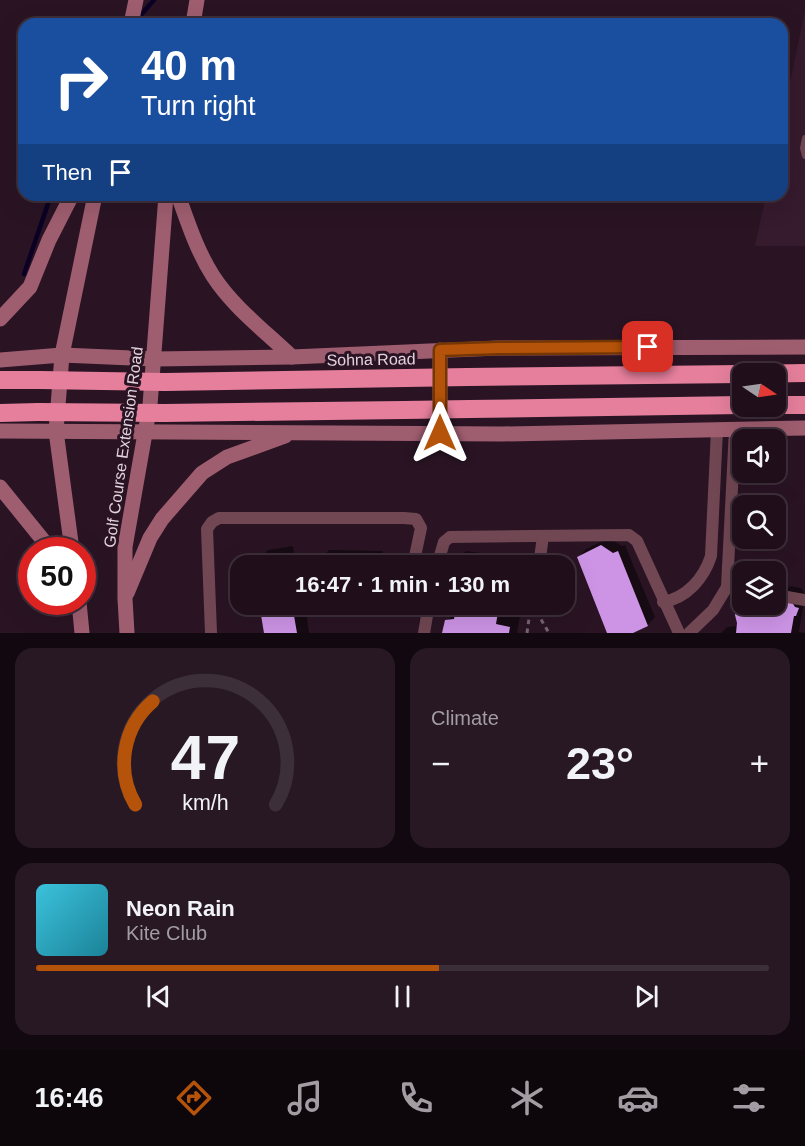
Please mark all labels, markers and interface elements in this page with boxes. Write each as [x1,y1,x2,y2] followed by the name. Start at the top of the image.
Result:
[42,42,120,120] icon: right
[141,42,237,89] text: 40 m
[141,91,256,121] text: Turn right
[104,156,137,189] icon: arrive
[42,160,92,185] text: Then
[622,321,673,372] pin
[631,330,664,363] icon: arrive
[101,345,146,549] street label: Golf Course Extension Road
[326,350,416,369] street label: Sohna Road
[732,363,786,417] north arrow
[732,363,786,615] map controls
[408,401,472,465] position arrow
[732,429,786,483] button: sound
[732,495,786,549] button: search
[18,537,96,615] speed limit sign: 50
[732,561,786,615] button: layers
[295,572,510,597] text: 16:47 · 1 min · 130 m
[431,707,499,729] text: Climate
[170,723,240,792] text: 47
[566,738,634,789] text: 23°
[431,745,450,782] text: −
[750,745,769,782] text: +
[182,791,228,815] text: km/h
[126,896,235,921] text: Neon Rain
[126,922,207,944] text: Kite Club
[142,980,175,1013] icon: previous
[386,980,419,1013] icon: pause
[630,980,663,1013] icon: next
[173,1077,215,1119] icon: directions
[284,1077,326,1119] icon: music
[395,1077,437,1119] icon: phone
[506,1077,548,1119] icon: climate
[617,1077,659,1119] icon: car
[728,1077,770,1119] icon: filters
[35,1083,104,1113] text: 16:46

